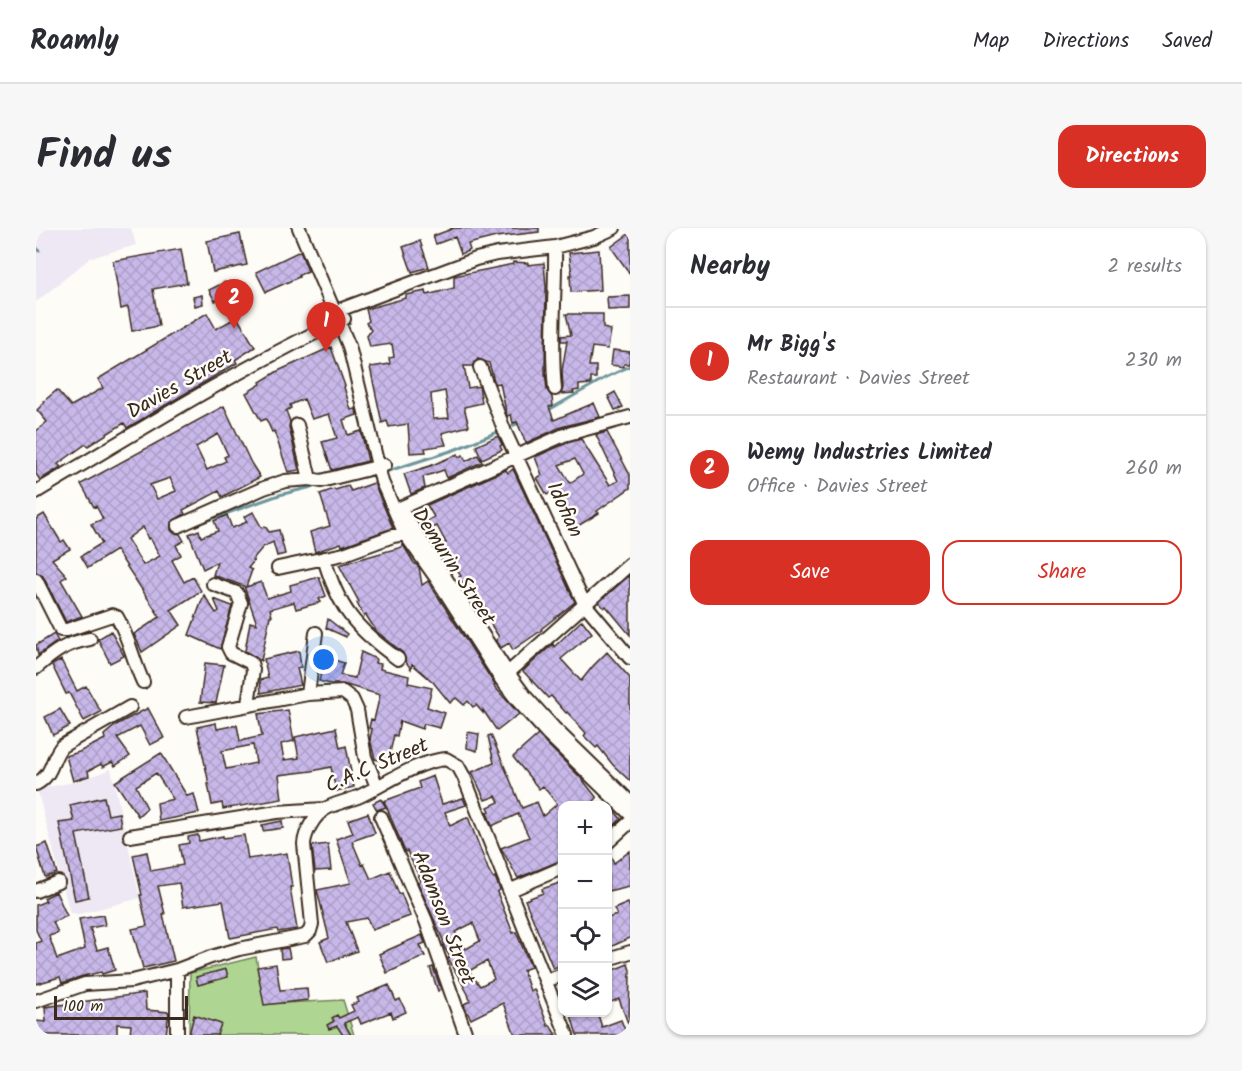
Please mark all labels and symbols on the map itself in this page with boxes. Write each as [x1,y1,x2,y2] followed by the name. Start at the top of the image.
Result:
[214,279,254,329] pin: 2
[306,302,346,352] pin: 1
[121,341,240,429] street label: Davies Street
[537,476,591,544] street label: Idofian
[402,502,504,633] street label: Demurin Street
[309,645,338,674] your location
[320,729,435,803] street label: C.A.C Street
[402,846,484,991] street label: Adamson Street
[54,993,188,1020] scale bar

